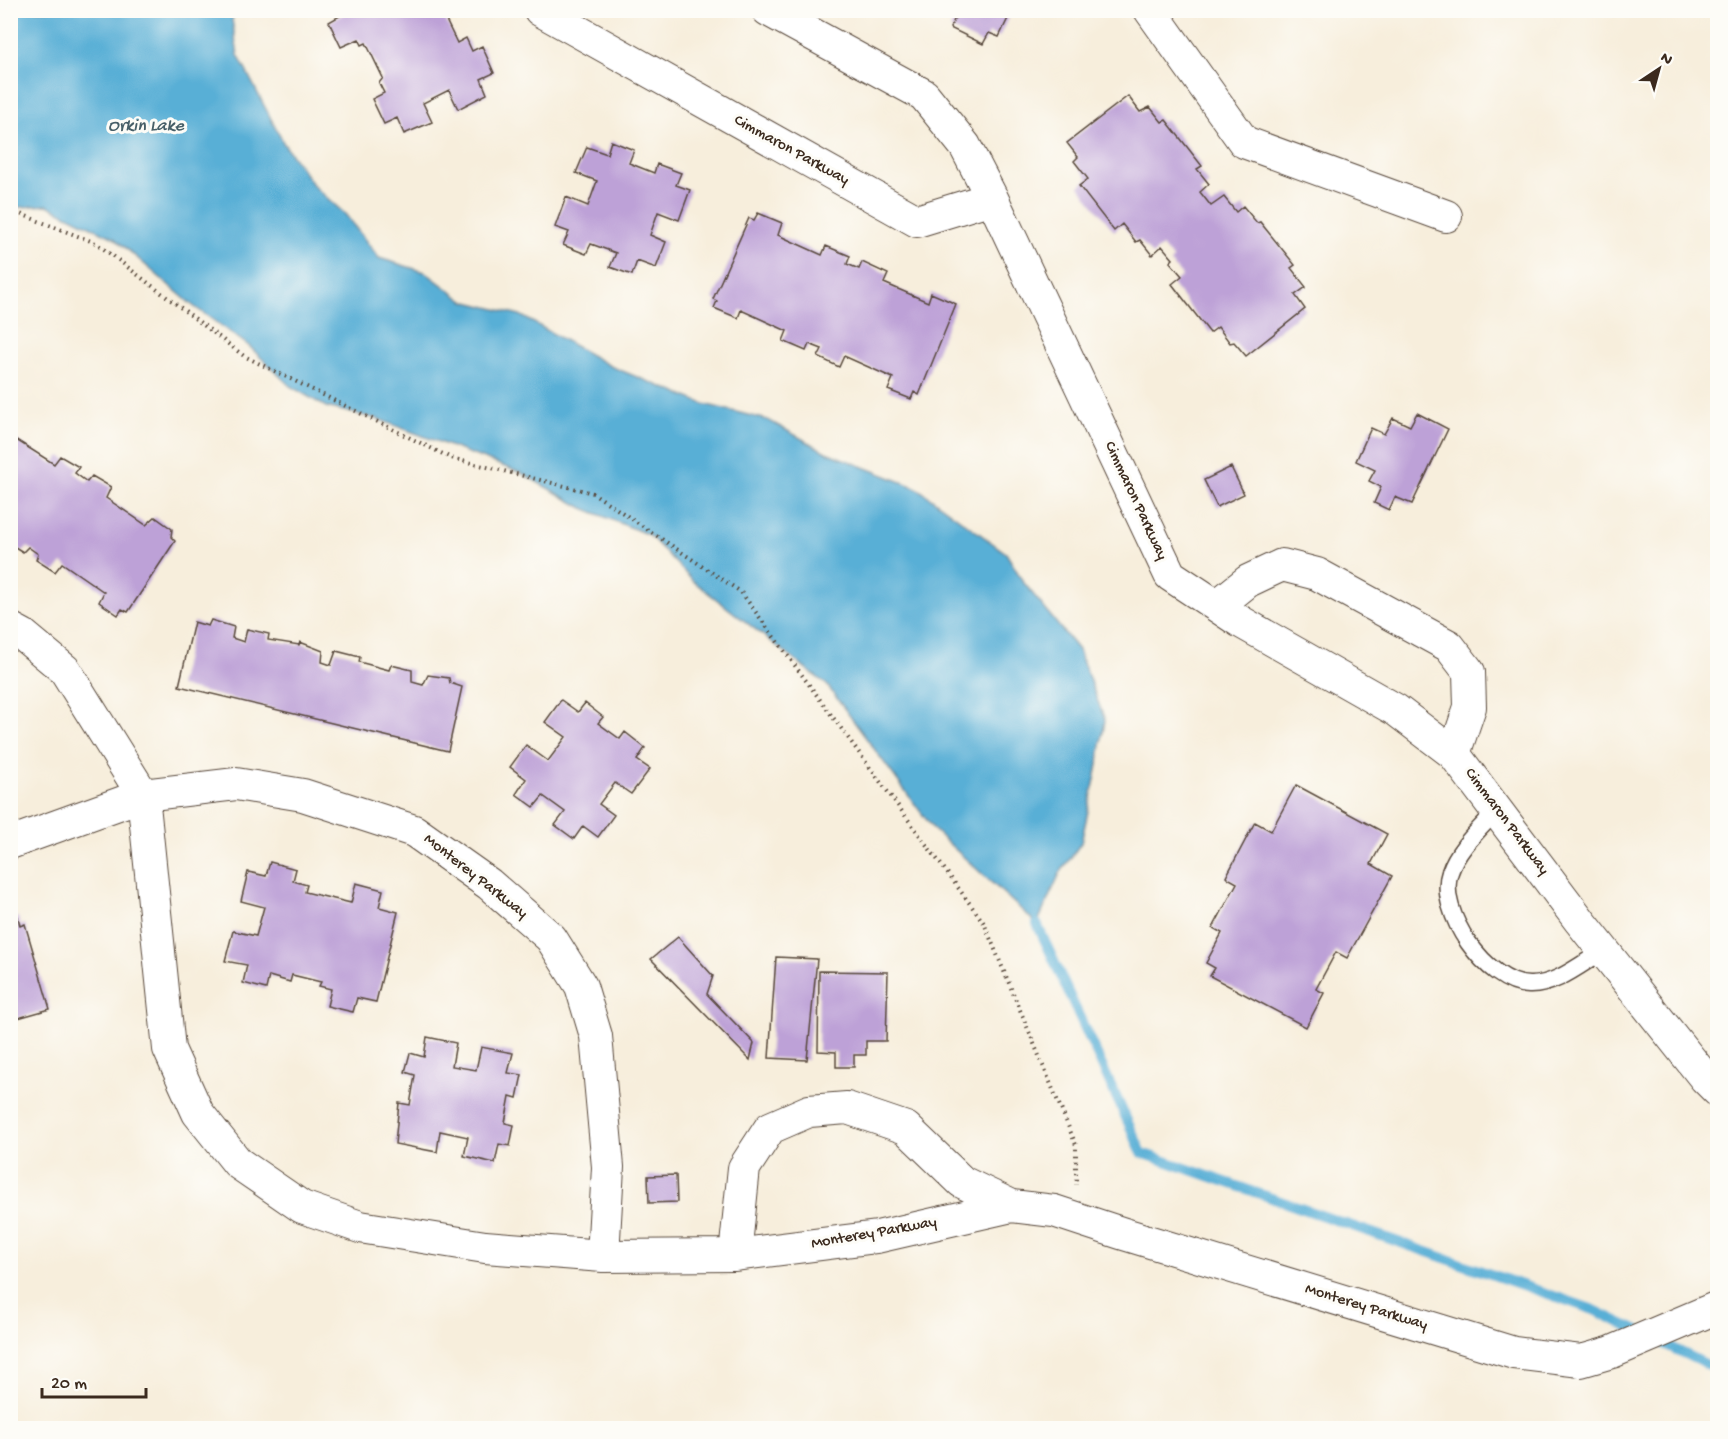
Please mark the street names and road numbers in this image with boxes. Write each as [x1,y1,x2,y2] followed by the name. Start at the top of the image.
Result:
[730,111,852,191] street label: Cimmaron Parkway
[1099,439,1171,563] street label: Cimmaron Parkway
[1460,765,1552,879] street label: Cimmaron Parkway
[419,830,531,924] street label: Monterey Parkway
[810,1214,938,1254] street label: Monterey Parkway
[1302,1280,1430,1336] street label: Monterey Parkway

